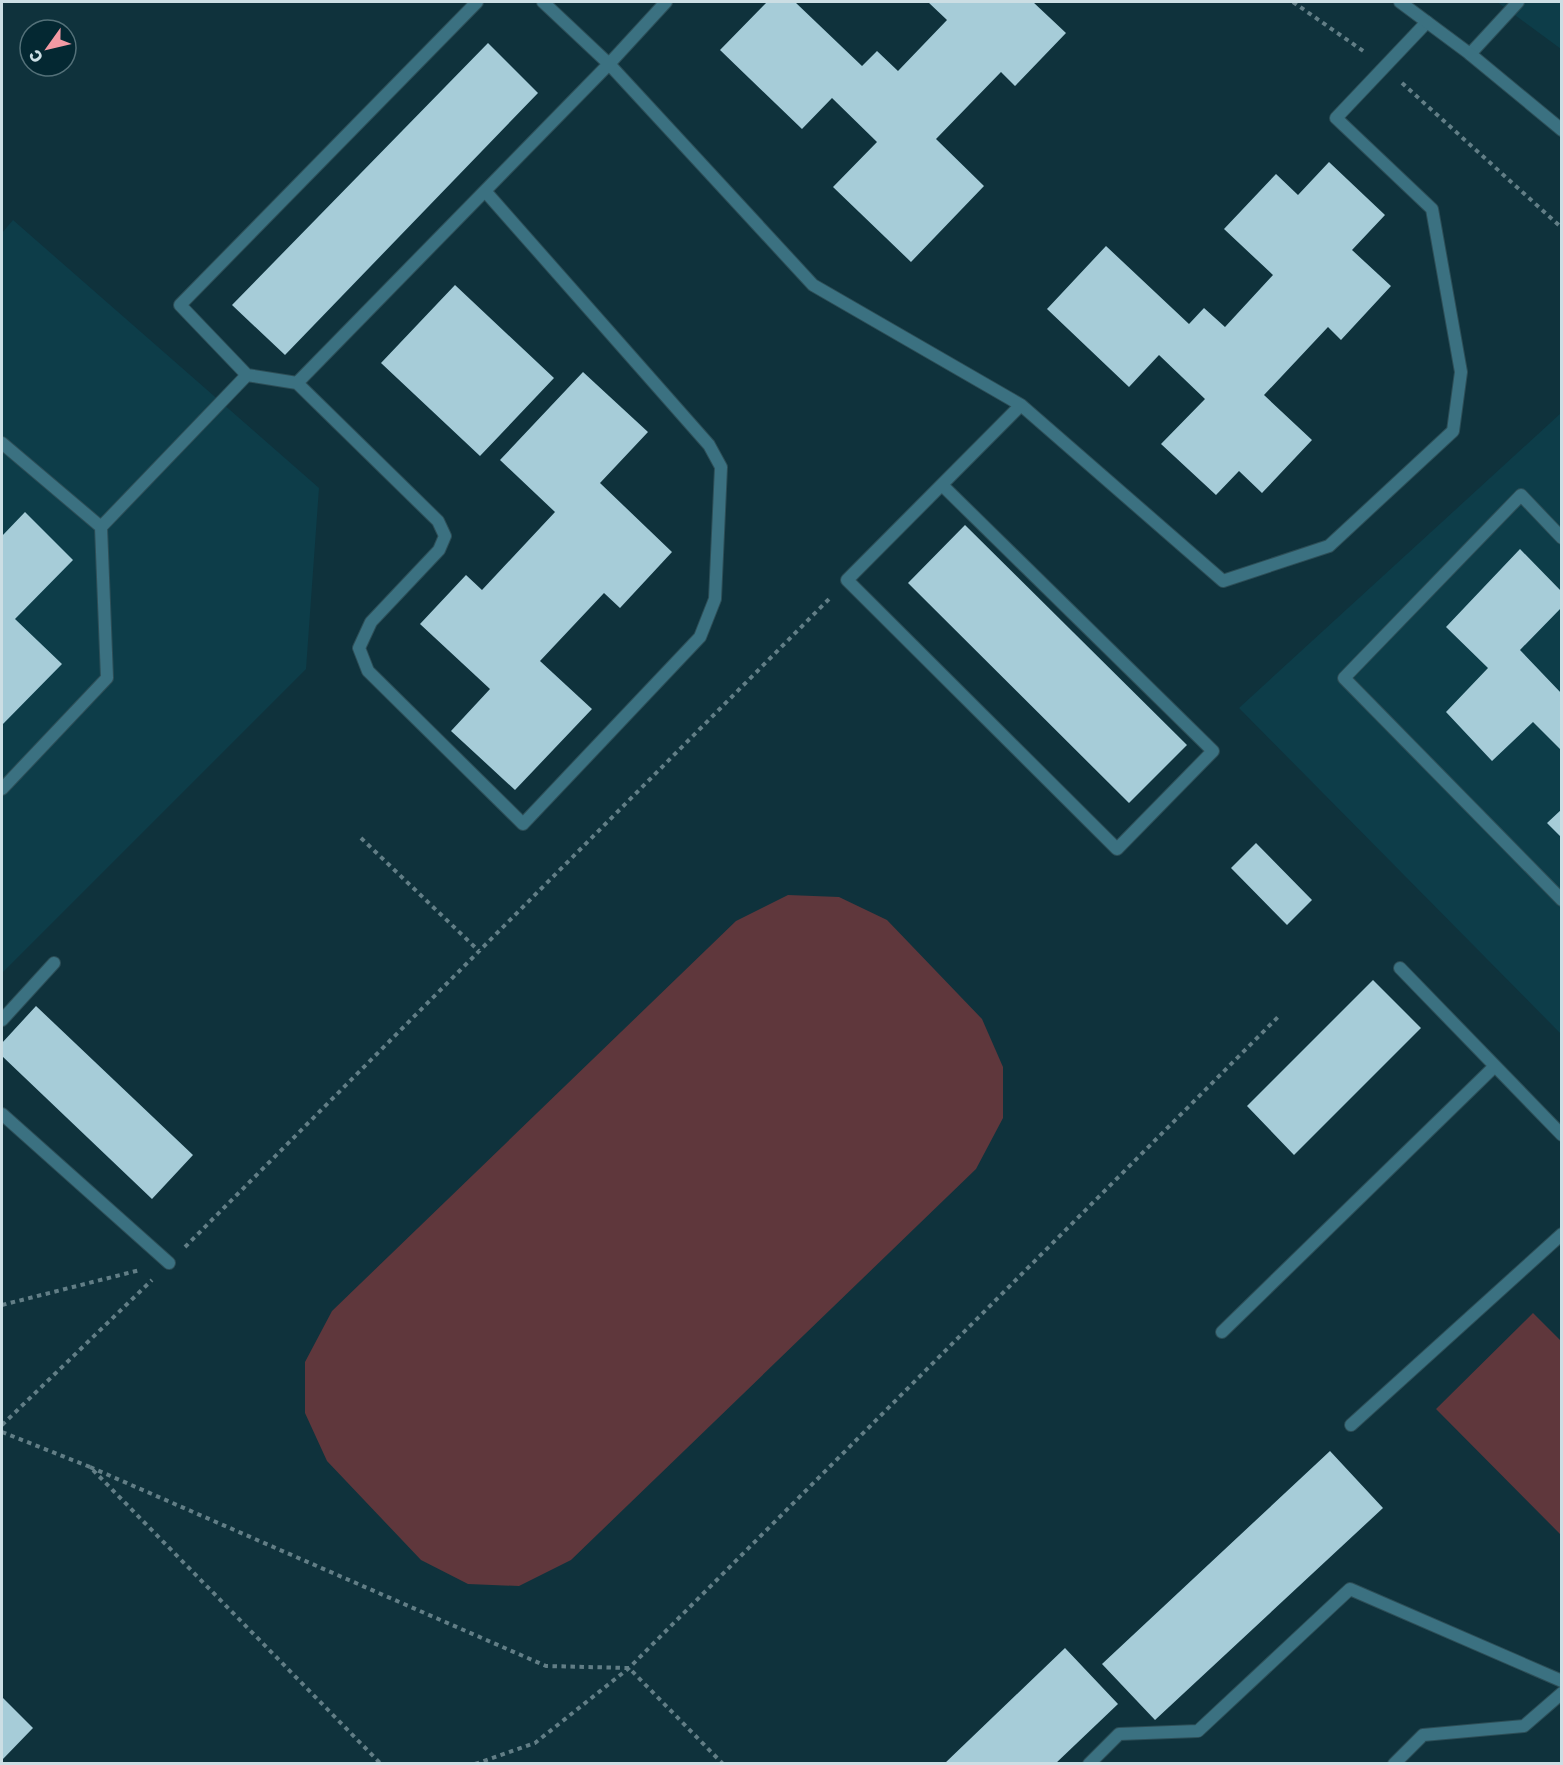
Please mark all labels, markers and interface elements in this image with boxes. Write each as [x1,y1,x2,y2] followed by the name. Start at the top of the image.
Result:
[18,18,78,78] north arrow
[24,46,47,67] text: С

